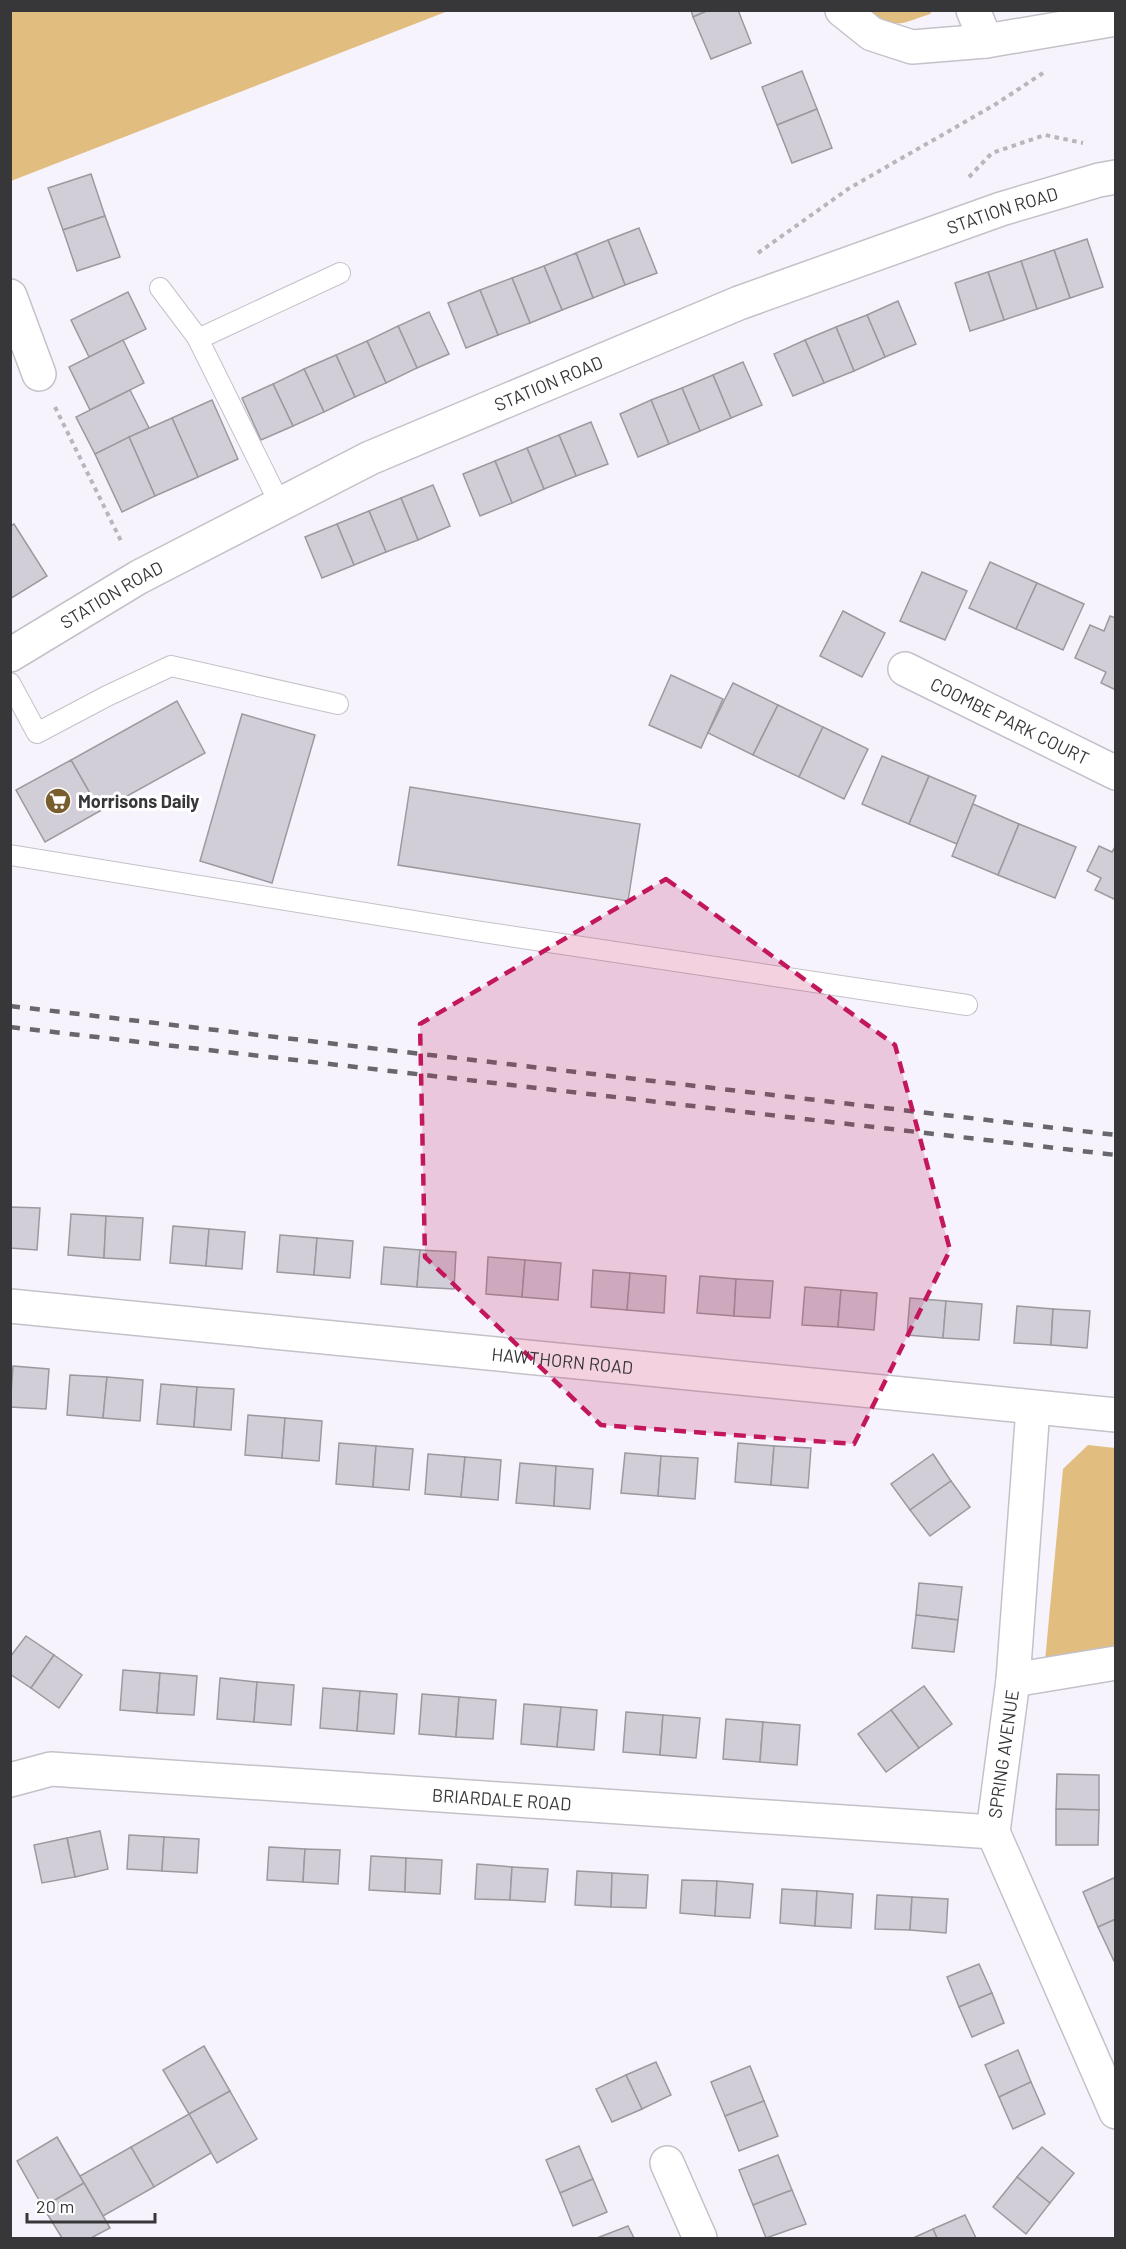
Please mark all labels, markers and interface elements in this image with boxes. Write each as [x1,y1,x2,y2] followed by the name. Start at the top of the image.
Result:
[944,182,1060,239] street label: STATION ROAD
[491,351,606,416] street label: STATION ROAD
[56,556,166,633] street label: STATION ROAD
[927,672,1093,769] street label: COOMBE PARK COURT
[43,786,73,816] supermarket icon: Morrisons Daily
[78,790,199,812] place label: Morrisons Daily
[491,1343,634,1378] street label: HAWTHORN ROAD
[983,1688,1023,1820] street label: SPRING AVENUE
[431,1783,572,1815] street label: BRIARDALE ROAD
[27,2186,154,2224] scale bar
[36,2195,74,2217] text: 20 m

